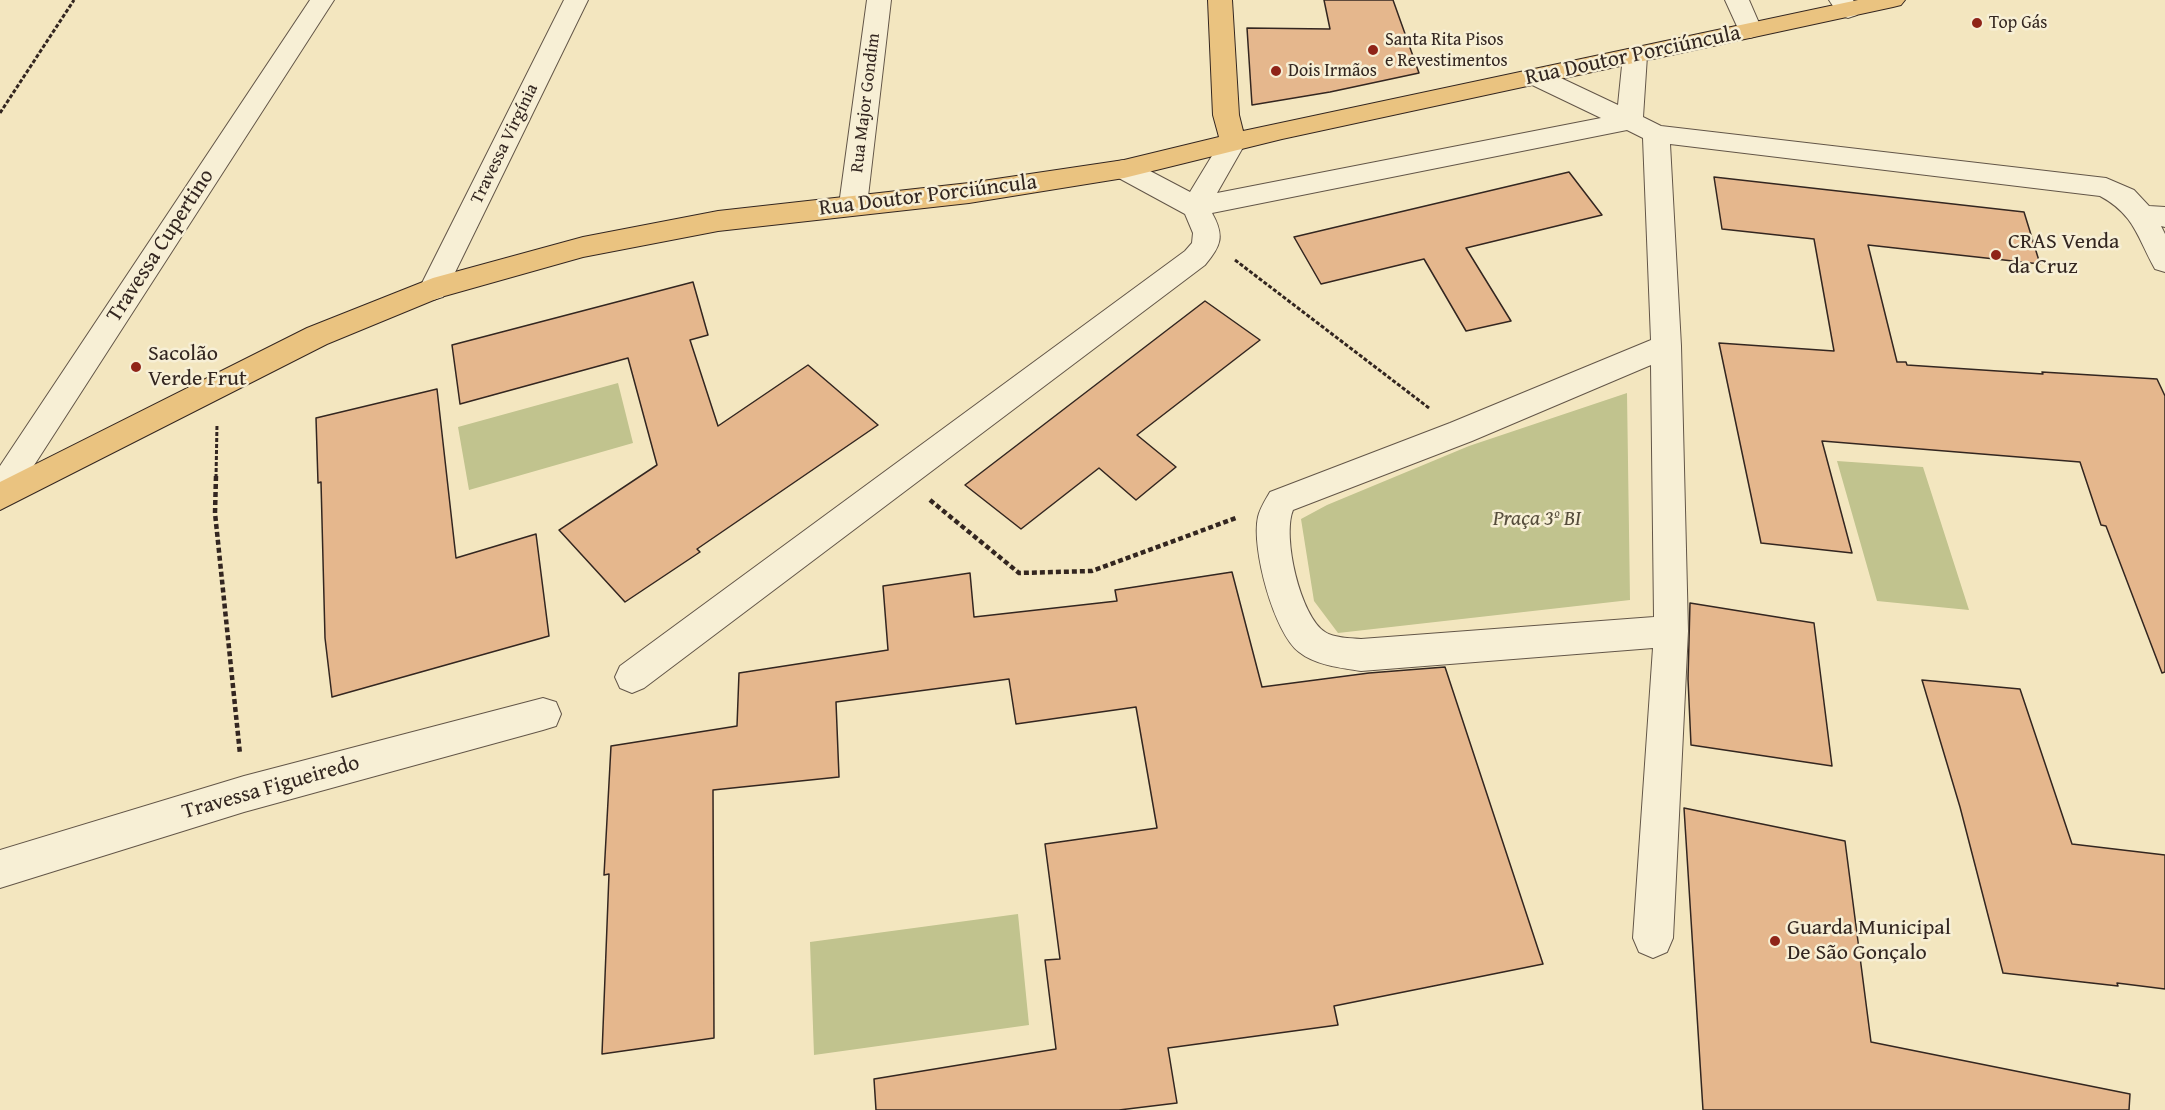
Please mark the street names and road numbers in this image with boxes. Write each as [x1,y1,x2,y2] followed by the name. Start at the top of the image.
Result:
[1523,20,1743,92] street label: Rua Doutor Porciúncula
[847,32,885,174] street label: Rua Major Gondim
[467,80,543,208] street label: Travessa Virgínia
[102,164,220,328] street label: Travessa Cupertino
[818,170,1038,222] street label: Rua Doutor Porciúncula
[179,750,363,826] street label: Travessa Figueiredo

